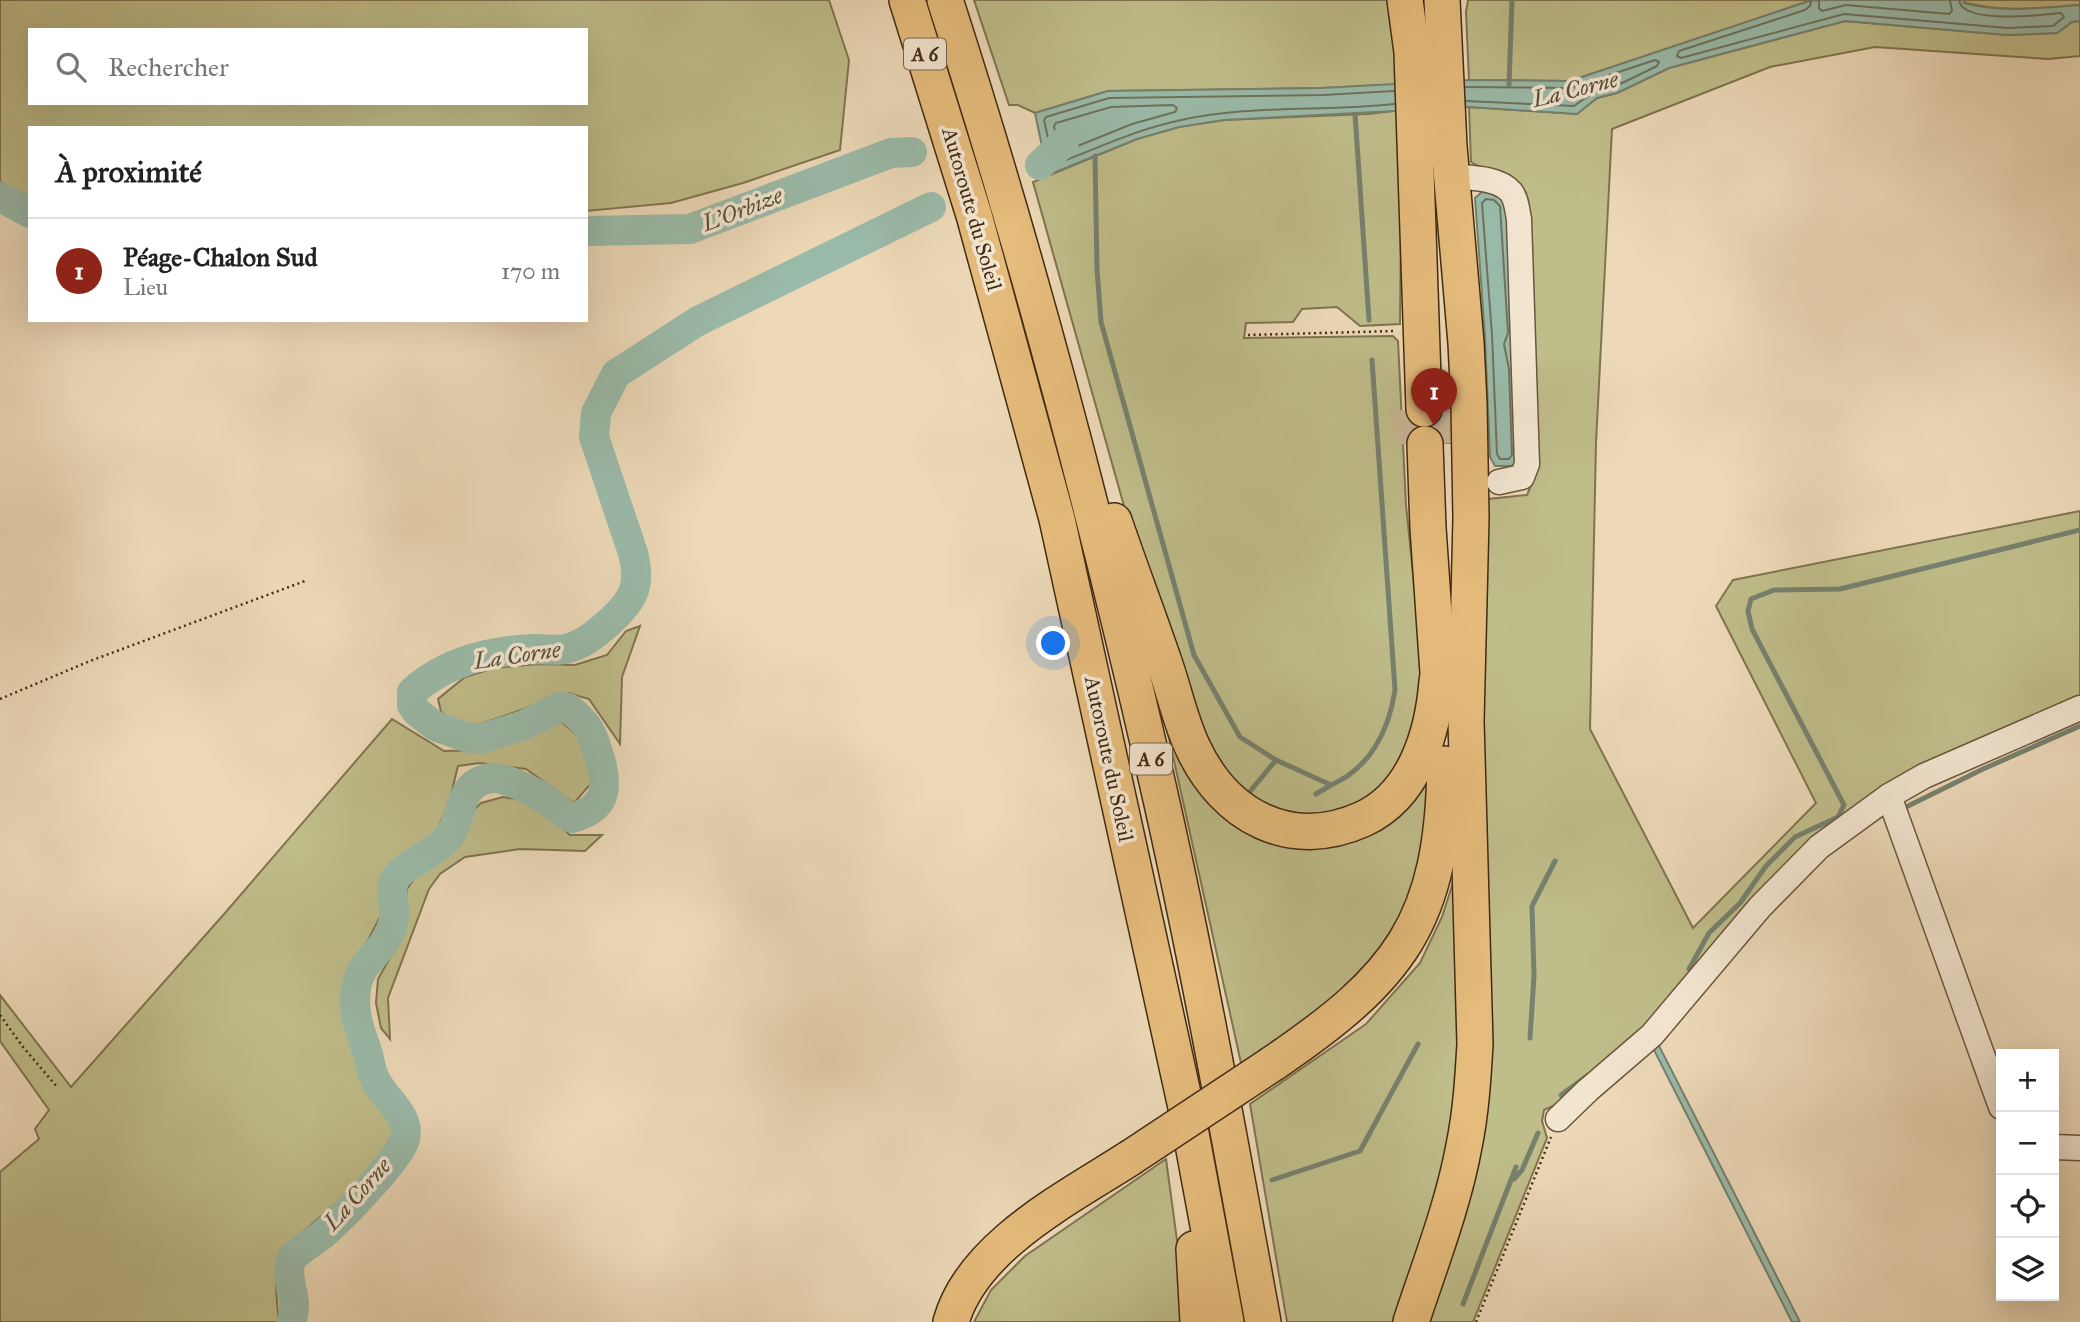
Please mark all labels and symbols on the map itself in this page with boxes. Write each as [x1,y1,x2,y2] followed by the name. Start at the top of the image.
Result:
[904,38,946,70] road number: A 6
[1528,65,1621,113] water label: La Corne
[936,124,1008,294] street label: Autoroute du Soleil
[697,181,787,237] water label: L'Orbize
[1411,368,1457,426] pin: 1
[1036,626,1070,660] your location
[471,635,563,675] water label: La Corne
[1079,673,1139,844] street label: Autoroute du Soleil
[1130,744,1172,774] road number: A 6
[317,1152,397,1236] water label: La Corne

